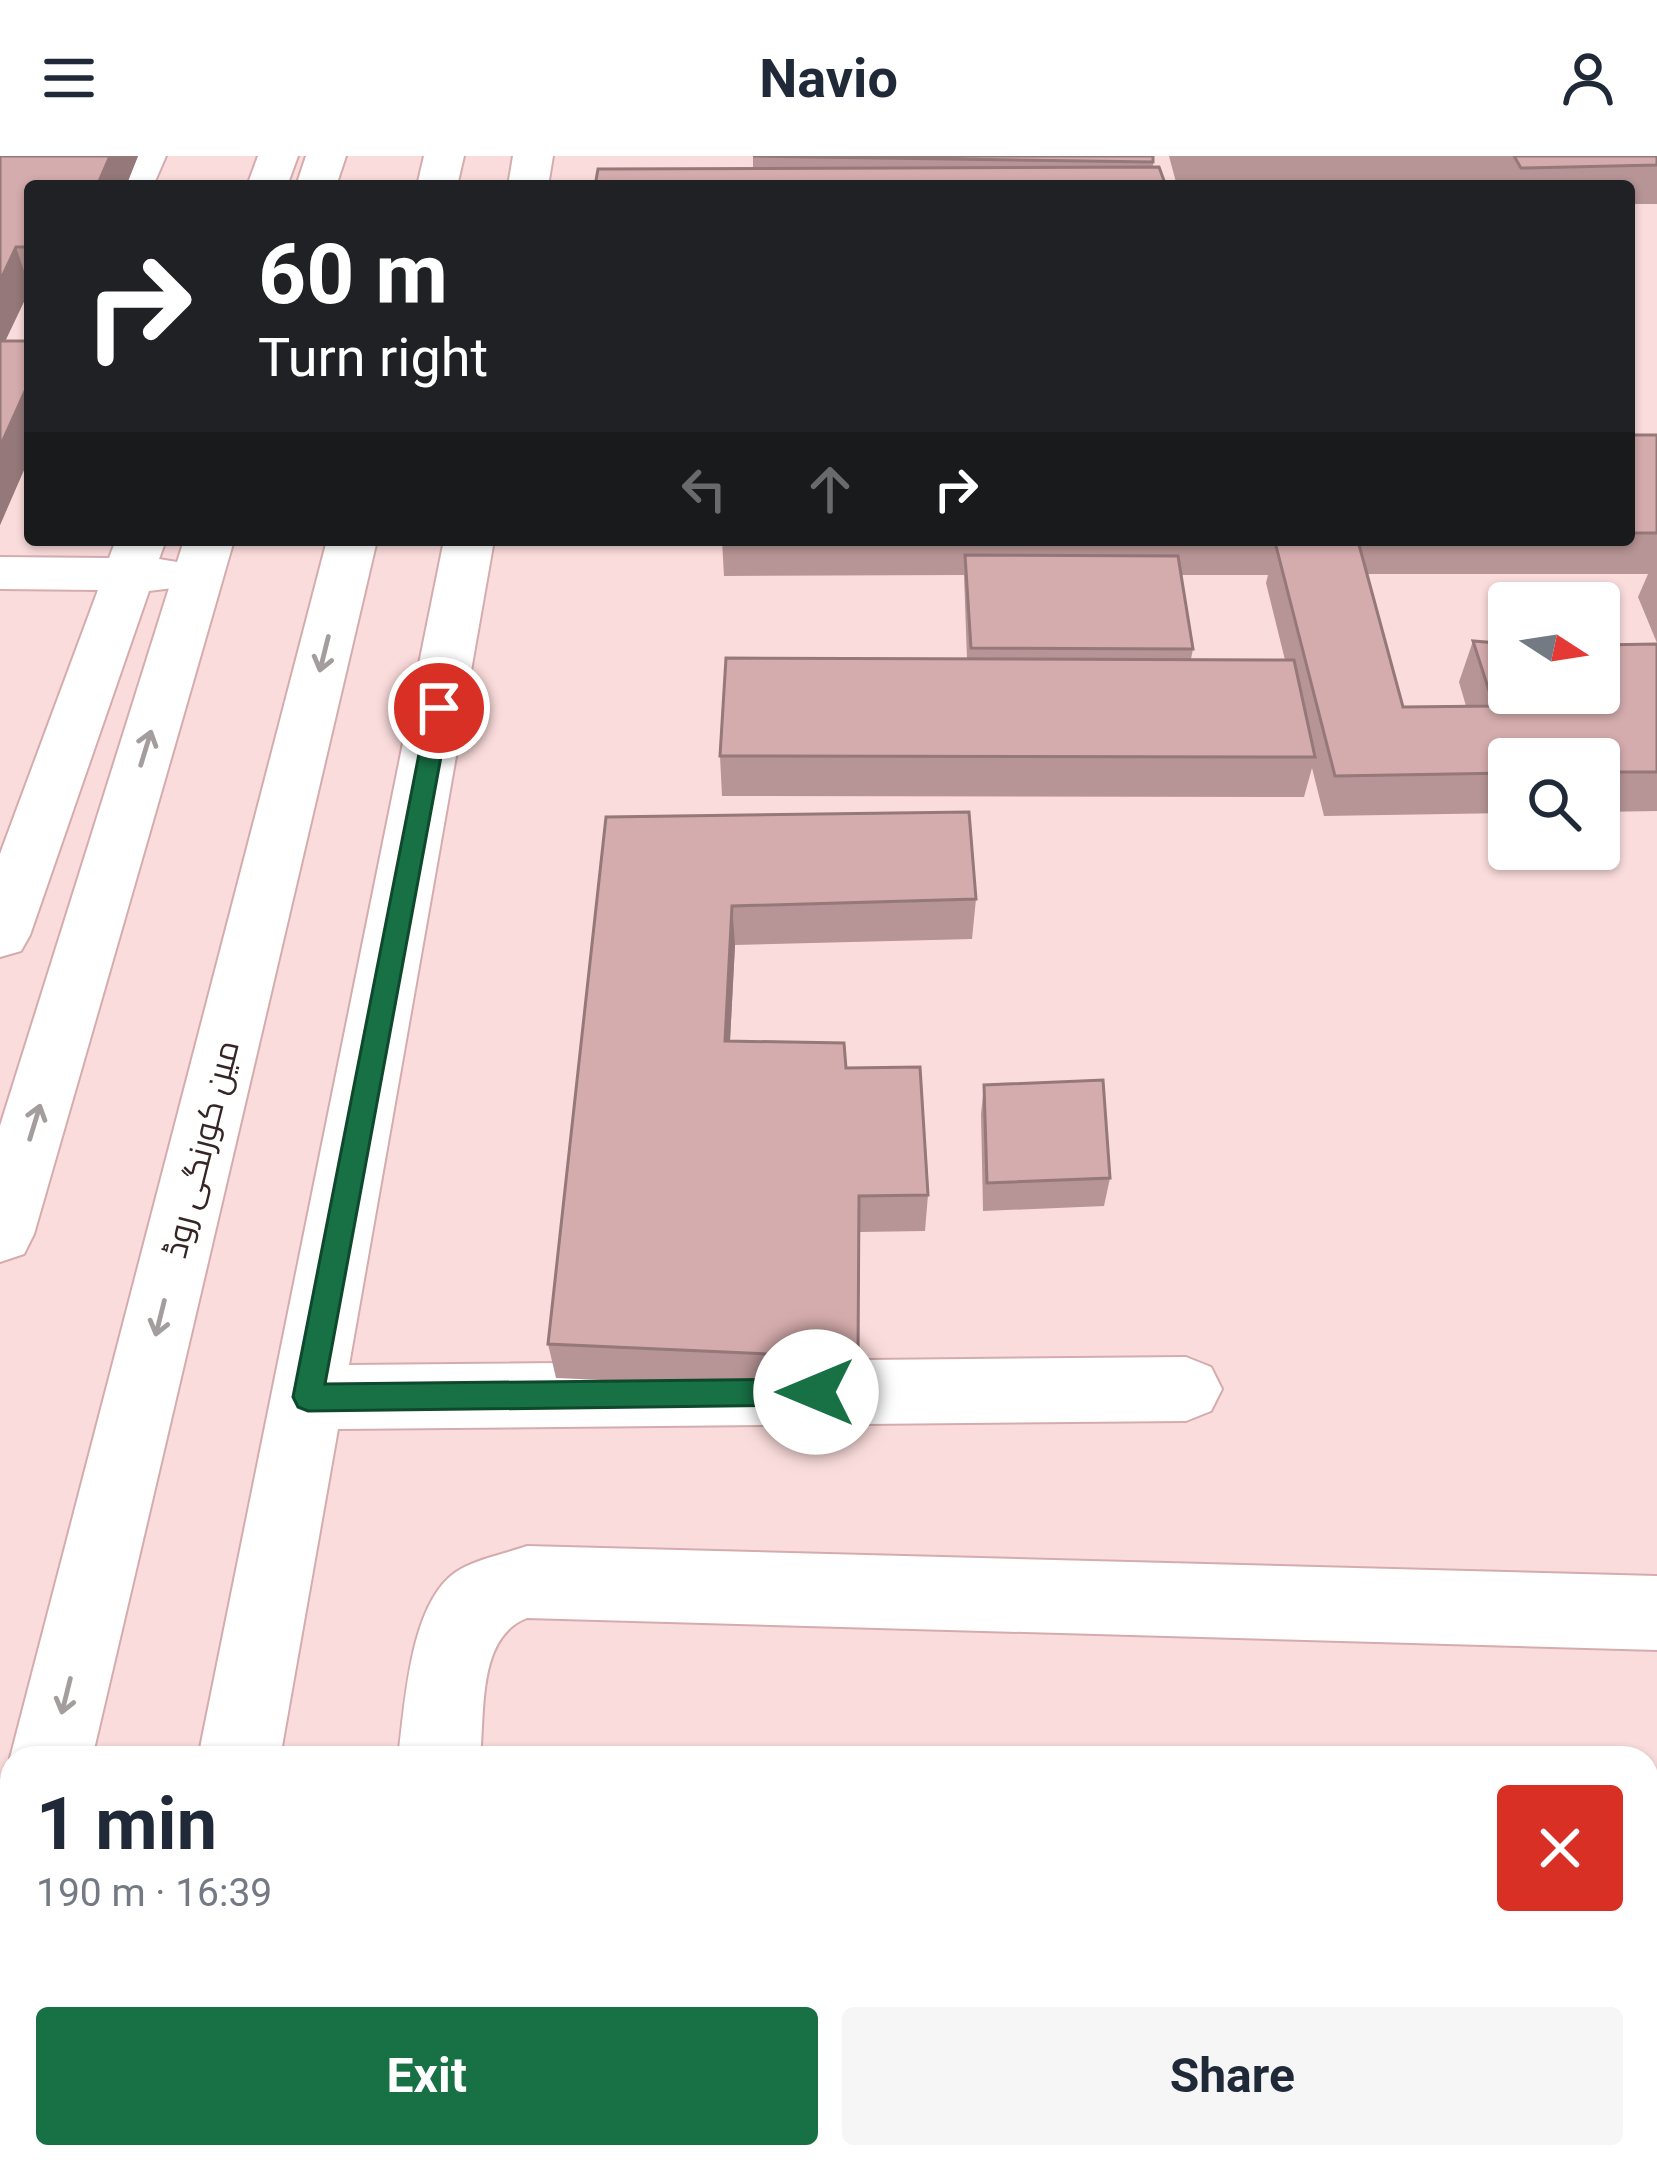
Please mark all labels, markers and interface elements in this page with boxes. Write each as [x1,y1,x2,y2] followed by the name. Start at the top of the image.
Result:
[36,45,102,111] icon: menu
[1555,45,1621,111] icon: person
[759,47,898,110] text: Navio
[258,225,448,324] text: 60 m
[60,228,216,384] icon: right
[258,326,488,389] text: Turn right
[671,456,737,522] icon: left
[797,456,863,522] icon: ahead
[923,456,989,522] icon: right
[1488,582,1620,714] north arrow
[1488,582,1620,870] map controls
[312,634,334,672] one-way arrow
[388,657,490,759] pin
[406,675,472,741] icon: arrive
[136,730,158,768] one-way arrow
[1488,738,1620,870] button: search
[155,1036,248,1262] street label: مین کورنگی روڈ
[25,1104,47,1142] one-way arrow
[148,1298,170,1336] one-way arrow
[753,1329,879,1455] position arrow
[54,1677,76,1715] one-way arrow
[36,1782,217,1867] text: 1 min
[1497,1785,1623,1911] button: close
[36,1870,272,1916] text: 190 m · 16:39
[36,2007,818,2145] button: Exit
[842,2007,1623,2145] button: Share

